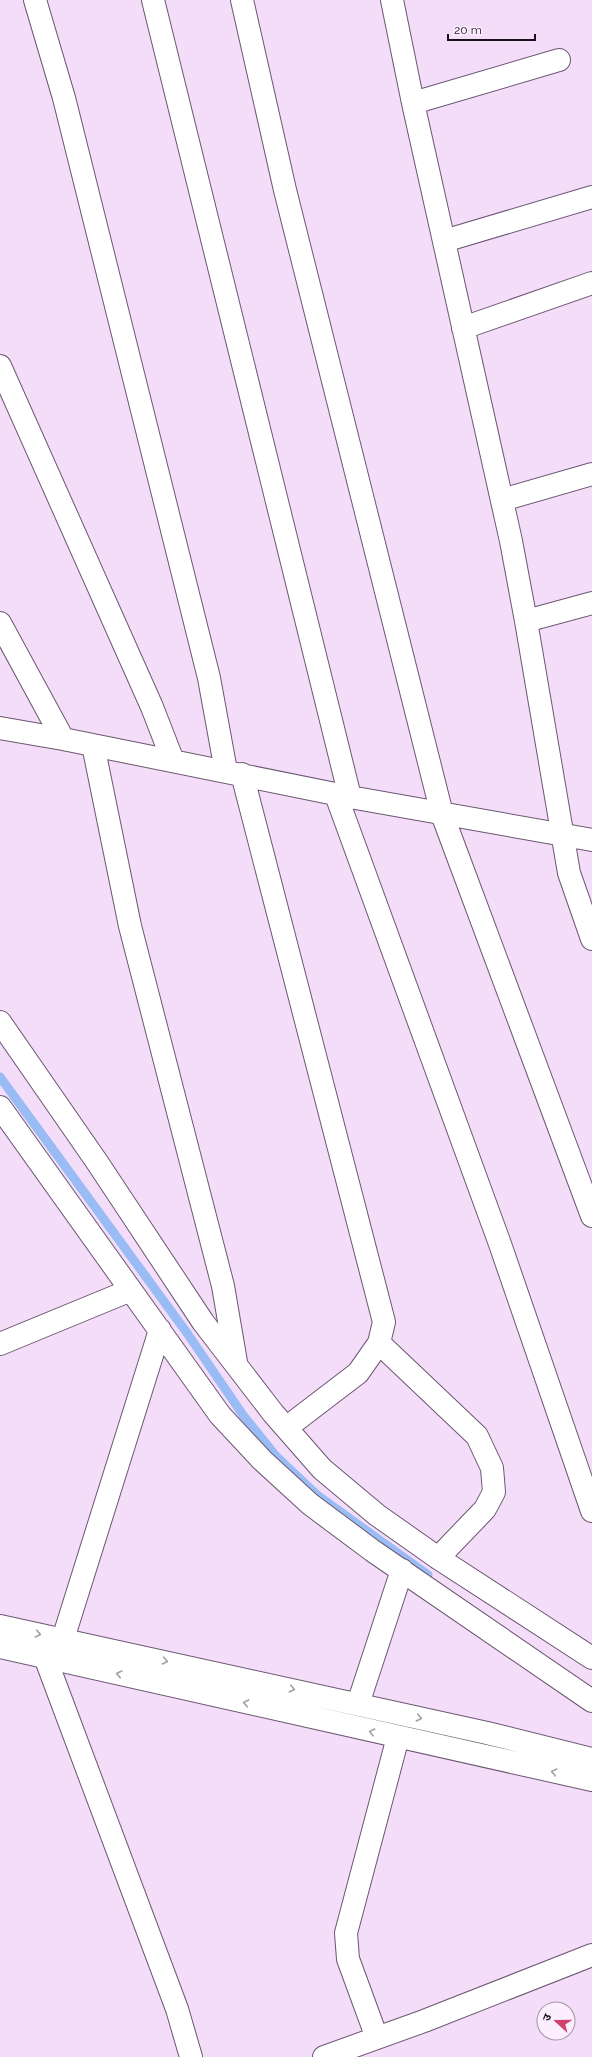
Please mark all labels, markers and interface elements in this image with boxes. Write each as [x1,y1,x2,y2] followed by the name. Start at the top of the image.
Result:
[448,16,535,42] scale bar
[454,23,482,37] text: 20 m
[35,1629,41,1637] one-way arrow
[162,1656,168,1664] one-way arrow
[116,1670,122,1678] one-way arrow
[289,1685,295,1693] one-way arrow
[242,1699,249,1707] one-way arrow
[416,1713,422,1721] one-way arrow
[369,1728,376,1736] one-way arrow
[551,1768,557,1776] one-way arrow
[536,2001,576,2041] north arrow
[540,2012,555,2023] text: उ

